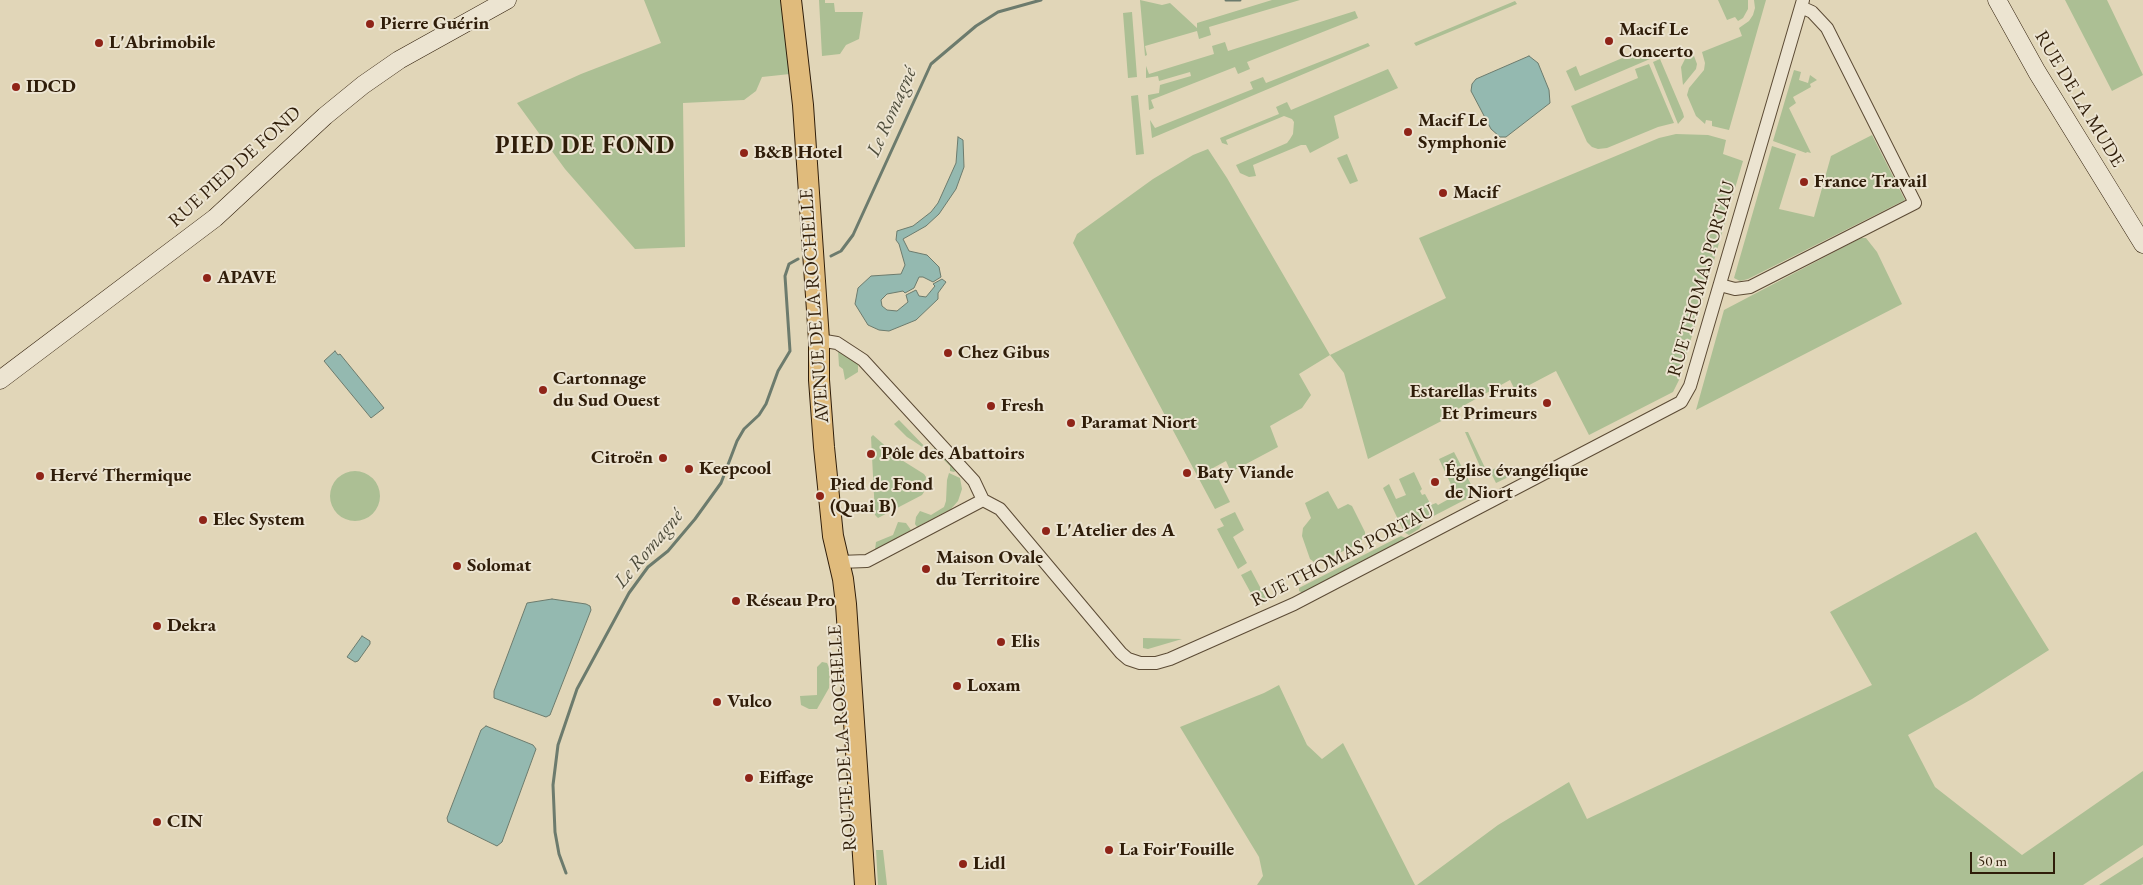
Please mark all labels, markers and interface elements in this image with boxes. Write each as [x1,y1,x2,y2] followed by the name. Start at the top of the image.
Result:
[380,13,489,35] place label: Pierre Guérin
[364,18,376,30] marker: Pierre Guérin
[1619,19,1693,63] place label: Macif Le Concerto
[2029,27,2129,171] street label: RUE DE LA MUDE
[109,32,215,54] place label: L'Abrimobile
[1603,35,1615,47] marker: Macif Le Concerto
[93,37,105,49] marker: L'Abrimobile
[862,64,922,160] water label: Le Romagné
[26,76,76,98] place label: IDCD
[10,81,22,93] marker: IDCD
[164,102,306,232] street label: RUE PIED DE FOND
[1418,110,1507,154] place label: Macif Le Symphonie
[1402,126,1414,138] marker: Macif Le Symphonie
[493,132,677,160] district label: PIED DE FOND
[754,142,843,164] place label: B&B Hotel
[738,147,750,159] marker: B&B Hotel
[1814,171,1927,193] place label: France Travail
[1798,176,1810,188] marker: France Travail
[1663,179,1741,379] street label: RUE THOMAS PORTAU
[1453,182,1499,204] place label: Macif
[1437,187,1449,199] marker: Macif
[795,188,835,424] street label: AVENUE DE LA ROCHELLE
[217,267,276,289] place label: APAVE
[201,272,213,284] marker: APAVE
[958,342,1050,364] place label: Chez Gibus
[942,347,954,359] marker: Chez Gibus
[553,368,660,412] place label: Cartonnage du Sud Ouest
[1410,381,1537,425] place label: Estarellas Fruits Et Primeurs
[537,384,549,396] marker: Cartonnage du Sud Ouest
[1001,395,1044,417] place label: Fresh
[1541,397,1553,409] marker: Estarellas Fruits Et Primeurs
[985,400,997,412] marker: Fresh
[1081,412,1197,434] place label: Paramat Niort
[1065,417,1077,429] marker: Paramat Niort
[881,443,1025,465] place label: Pôle des Abattoirs
[591,447,653,469] place label: Citroën
[865,448,877,460] marker: Pôle des Abattoirs
[657,452,669,464] marker: Citroën
[699,458,771,480] place label: Keepcool
[1445,460,1588,504] place label: Église évangélique de Niort
[1197,462,1294,484] place label: Baty Viande
[683,463,695,475] marker: Keepcool
[50,465,191,487] place label: Hervé Thermique
[1181,467,1193,479] marker: Baty Viande
[34,470,46,482] marker: Hervé Thermique
[830,474,933,518] place label: Pied de Fond (Quai B)
[1429,476,1441,488] marker: Église évangélique de Niort
[814,490,826,502] marker: Pied de Fond (Quai B)
[1248,500,1438,612] street label: RUE THOMAS PORTAU
[609,505,689,593] water label: Le Romagné
[213,509,305,531] place label: Elec System
[197,514,209,526] marker: Elec System
[1056,520,1175,542] place label: L'Atelier des A
[1040,525,1052,537] marker: L'Atelier des A
[936,547,1043,591] place label: Maison Ovale du Territoire
[467,555,531,577] place label: Solomat
[451,560,463,572] marker: Solomat
[920,563,932,575] marker: Maison Ovale du Territoire
[746,590,835,612] place label: Réseau Pro
[730,595,742,607] marker: Réseau Pro
[167,615,216,637] place label: Dekra
[151,620,163,632] marker: Dekra
[824,624,862,852] street label: ROUTE DE LA ROCHELLE
[1011,631,1040,653] place label: Elis
[995,636,1007,648] marker: Elis
[967,675,1021,697] place label: Loxam
[951,680,963,692] marker: Loxam
[727,691,772,713] place label: Vulco
[711,696,723,708] marker: Vulco
[759,767,813,789] place label: Eiffage
[743,772,755,784] marker: Eiffage
[167,811,203,833] place label: CIN
[151,816,163,828] marker: CIN
[1119,839,1234,861] place label: La Foir'Fouille
[1973,842,2058,874] scale bar
[1103,844,1115,856] marker: La Foir'Fouille
[1978,851,2007,870] text: 50 m
[973,853,1006,875] place label: Lidl
[957,858,969,870] marker: Lidl

